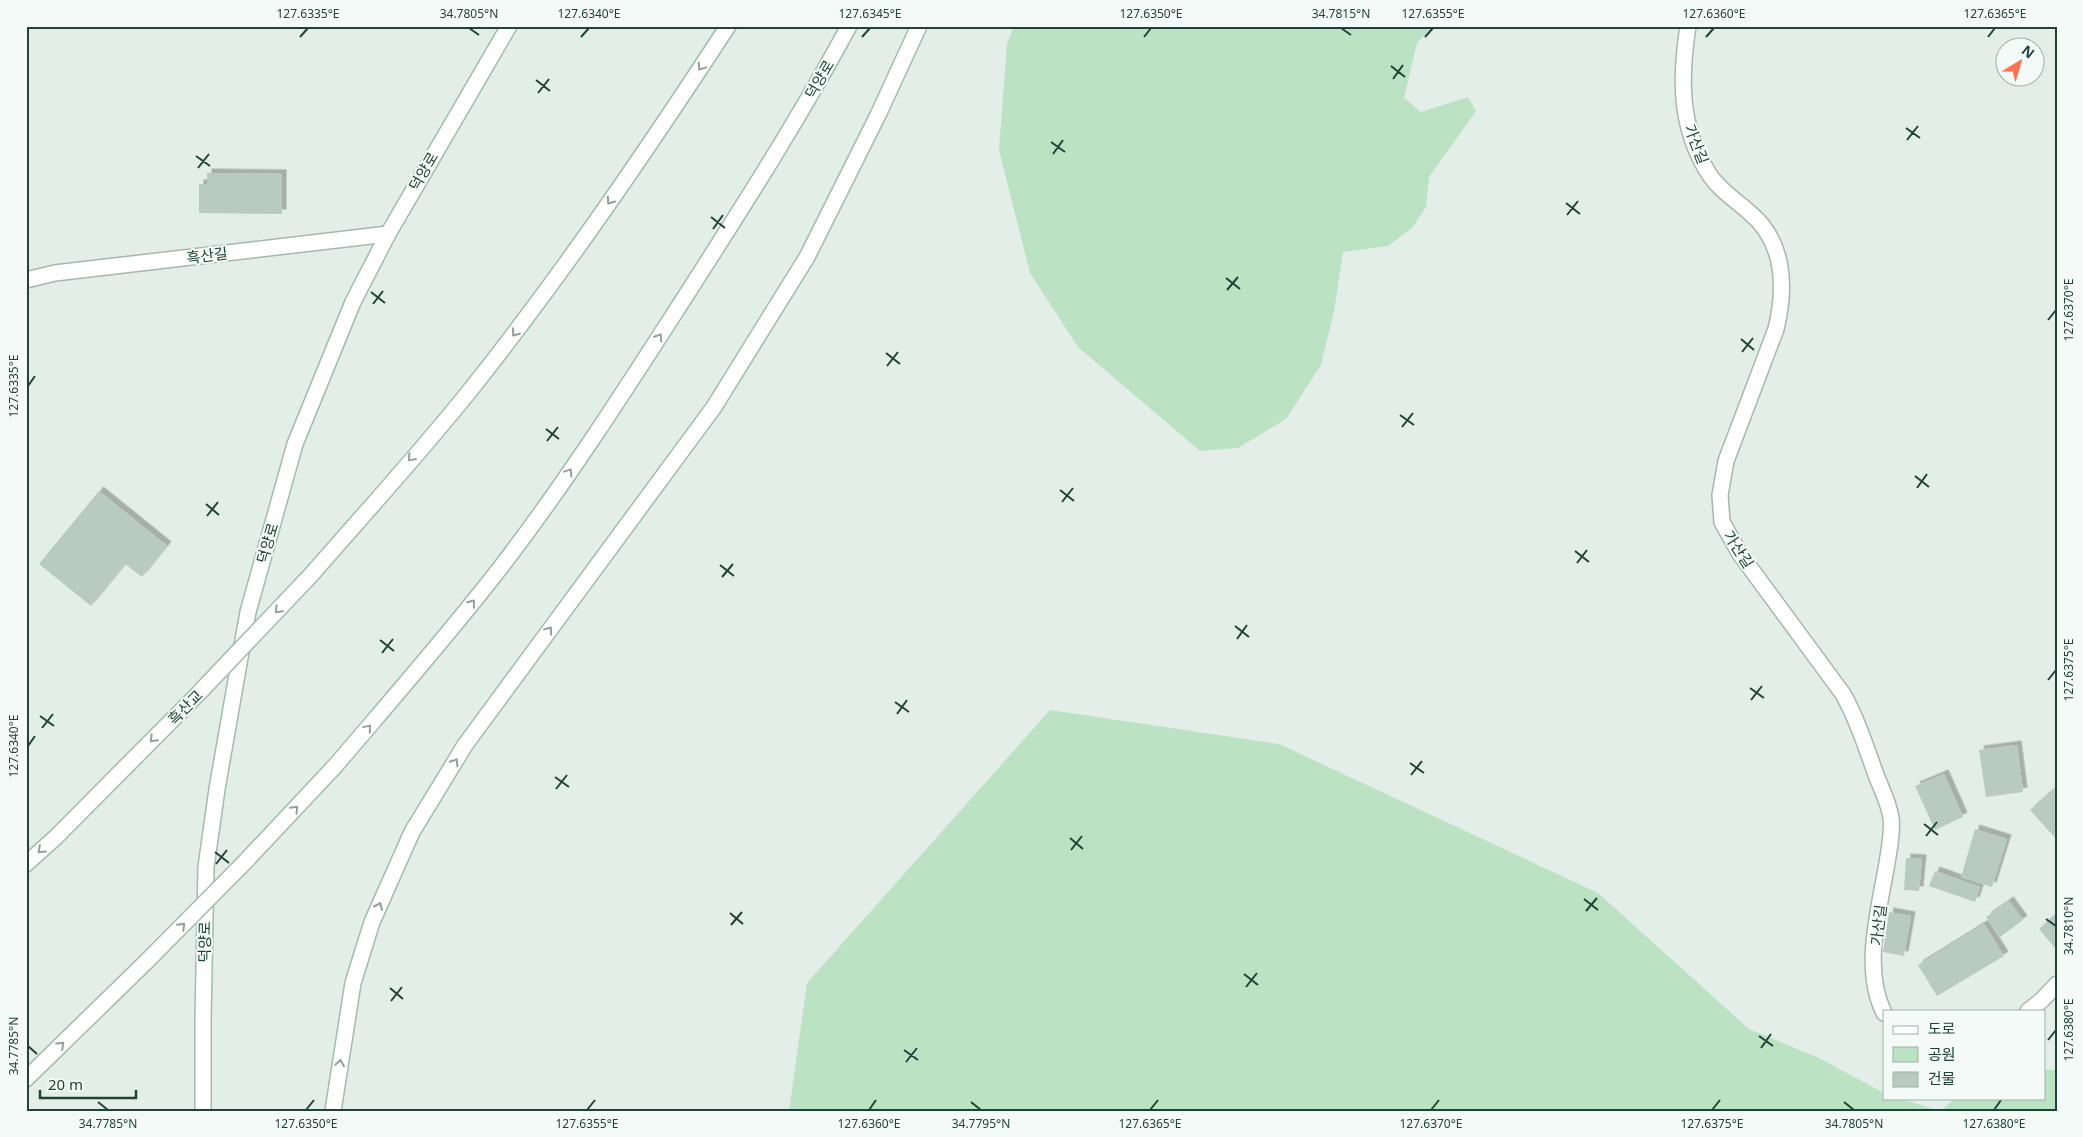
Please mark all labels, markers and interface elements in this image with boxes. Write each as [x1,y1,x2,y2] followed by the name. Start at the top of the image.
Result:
[276,5,340,22] text: 127.6335°E
[440,5,498,22] text: 34.7805°N
[557,5,621,22] text: 127.6340°E
[838,5,902,22] text: 127.6345°E
[1119,5,1183,22] text: 127.6350°E
[1312,5,1370,22] text: 34.7815°N
[1401,5,1465,22] text: 127.6355°E
[1682,5,1746,22] text: 127.6360°E
[1963,5,2027,22] text: 127.6365°E
[1996,38,2046,88] north arrow
[2018,40,2039,62] text: N
[800,56,838,102] street label: 덕양로
[698,61,707,71] one-way arrow
[1680,121,1714,167] street label: 가산길
[404,148,442,194] street label: 덕양로
[607,196,616,205] one-way arrow
[185,243,229,267] street label: 흑산길
[2060,278,2077,342] text: 127.6370°E
[512,327,520,336] one-way arrow
[653,334,662,343] one-way arrow
[5,354,22,418] text: 127.6335°E
[408,453,417,462] one-way arrow
[563,469,572,478] one-way arrow
[252,520,282,566] street label: 덕양로
[1719,526,1759,572] street label: 가산길
[467,600,475,609] one-way arrow
[274,604,283,613] one-way arrow
[543,627,551,636] one-way arrow
[2060,638,2077,702] text: 127.6375°E
[163,685,207,729] street label: 흑산교
[5,714,22,778] text: 127.6340°E
[362,724,371,733] one-way arrow
[149,734,158,743] one-way arrow
[448,759,458,768] one-way arrow
[289,806,298,815] one-way arrow
[38,844,47,853] one-way arrow
[2060,897,2077,955] text: 34.7810°N
[373,902,384,911] one-way arrow
[1866,903,1890,947] street label: 가산길
[194,921,214,963] street label: 덕양로
[176,923,185,932] one-way arrow
[2060,998,2077,1062] text: 127.6380°E
[1883,1010,2046,1100] legend
[5,1017,22,1075] text: 34.7785°N
[1928,1018,1956,1038] text: 도로
[55,1042,64,1051] one-way arrow
[1928,1044,1956,1064] text: 공원
[335,1058,345,1067] one-way arrow
[40,1067,136,1099] scale bar
[1928,1068,1956,1088] text: 건물
[48,1074,83,1094] text: 20 m
[79,1115,137,1132] text: 34.7785°N
[274,1115,338,1132] text: 127.6350°E
[555,1115,619,1132] text: 127.6355°E
[837,1115,901,1132] text: 127.6360°E
[952,1115,1010,1132] text: 34.7795°N
[1118,1115,1182,1132] text: 127.6365°E
[1399,1115,1463,1132] text: 127.6370°E
[1680,1115,1744,1132] text: 127.6375°E
[1825,1115,1883,1132] text: 34.7805°N
[1962,1115,2026,1132] text: 127.6380°E

